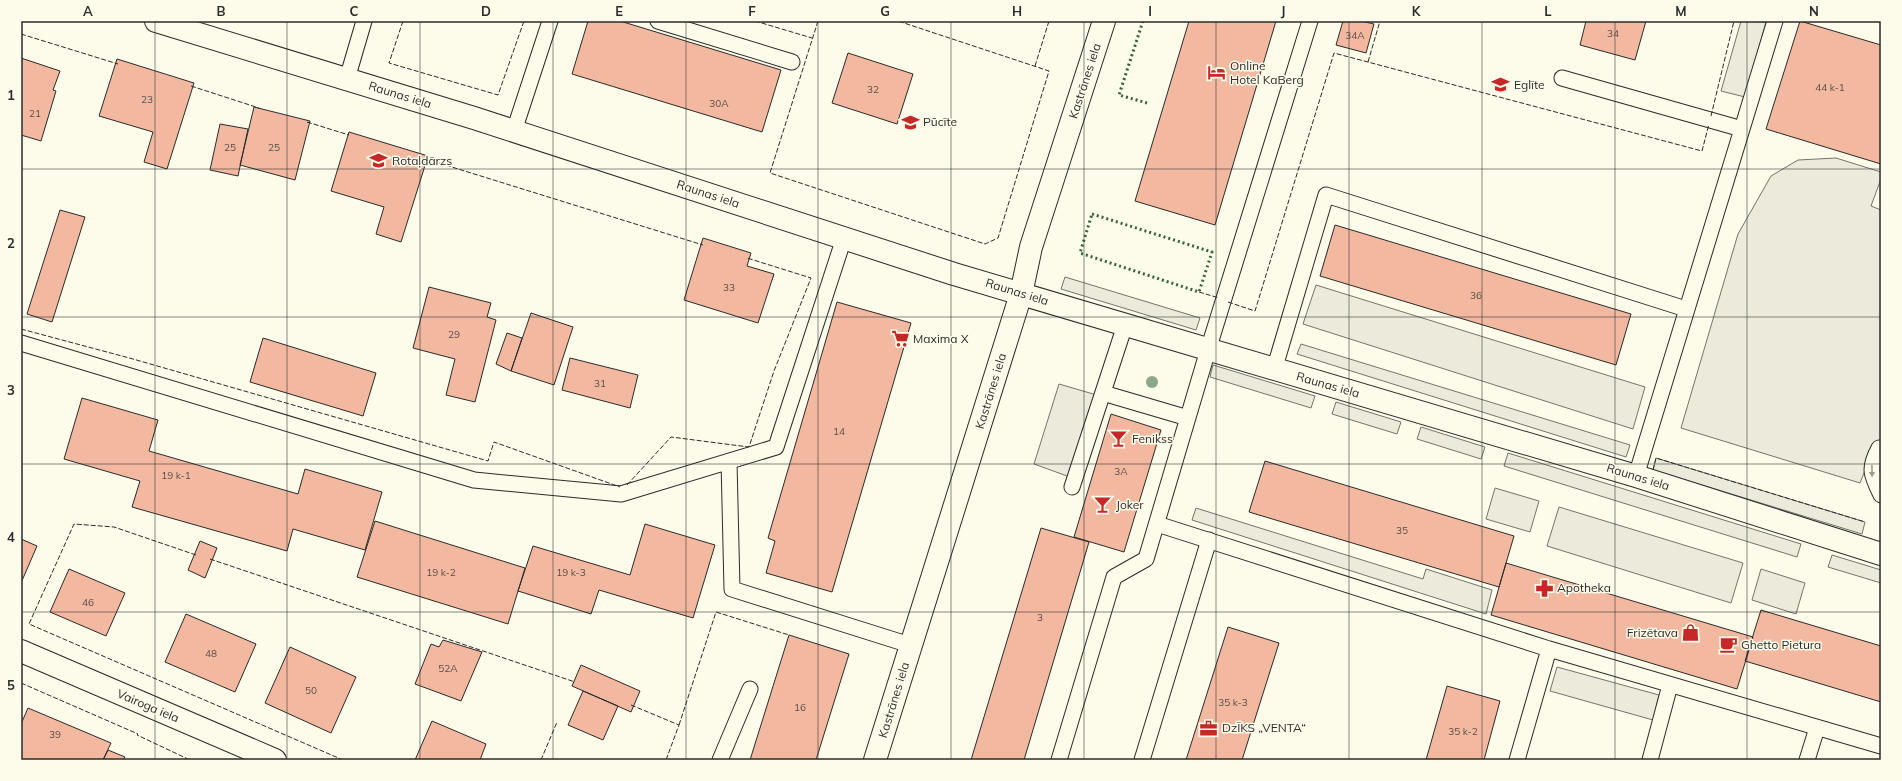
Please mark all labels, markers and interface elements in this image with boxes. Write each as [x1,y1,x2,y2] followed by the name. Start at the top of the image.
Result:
[83,3,93,19] text: A
[217,3,226,19] text: B
[350,3,359,19] text: C
[481,3,491,19] text: D
[615,3,623,19] text: E
[748,3,756,19] text: F
[880,3,890,19] text: G
[1012,3,1022,19] text: H
[1148,3,1152,19] text: I
[1281,3,1285,19] text: J
[1412,3,1422,19] text: K
[1544,3,1552,19] text: L
[1675,3,1687,19] text: M
[1809,3,1819,19] text: N
[1607,27,1619,40] house number: 34
[1345,29,1365,42] house number: 34A
[1065,41,1104,121] street label: Kastrānes iela
[1230,58,1304,87] place label: Online Hotel KaBerg
[1207,63,1227,83] hotel icon: Online Hotel KaBerg
[1491,75,1511,95] school or university icon: Eglīte
[1514,77,1545,92] place label: Eglīte
[367,78,434,111] street label: Raunas iela
[1815,81,1845,94] house number: 44 k-1
[867,83,879,96] house number: 32
[7,87,15,103] text: 1
[141,93,153,106] house number: 23
[709,97,729,110] house number: 30A
[29,107,41,120] house number: 21
[900,112,920,132] school or university icon: Pūcīte
[923,114,957,129] place label: Pūcīte
[224,141,236,154] house number: 25
[268,141,280,154] house number: 25
[369,151,389,171] school or university icon: Rotaļdārzs
[392,153,452,169] place label: Rotaļdārzs
[675,176,741,211] street label: Raunas iela
[7,235,15,251] text: 2
[984,275,1051,308] street label: Raunas iela
[723,281,735,294] house number: 33
[1470,289,1482,302] house number: 36
[448,328,460,341] house number: 29
[890,329,910,349] supermarket icon: Maxima X
[913,331,969,346] place label: Maxima X
[972,351,1009,431] street label: Kastrānes iela
[1295,368,1362,401] street label: Raunas iela
[594,377,606,390] house number: 31
[7,382,15,398] text: 3
[833,425,845,438] house number: 14
[1109,429,1129,449] bar icon: Fenikss
[1132,431,1173,446] place label: Fenikss
[1605,460,1672,493] street label: Raunas iela
[1114,465,1128,478] house number: 3A
[1869,465,1876,478] one-way arrow
[161,469,191,482] house number: 19 k-1
[1093,495,1113,515] bar icon: Joker
[1116,497,1144,512] place label: Joker
[1396,524,1408,537] house number: 35
[7,529,15,545] text: 4
[426,566,456,579] house number: 19 k-2
[556,566,586,579] house number: 19 k-3
[1534,578,1554,598] pharmacy icon: Apotheka
[1557,580,1611,595] place label: Apotheka
[82,596,94,609] house number: 46
[1037,611,1043,624] house number: 3
[1681,623,1701,643] shop icon: Frizētava
[1627,625,1678,640] place label: Frizētava
[1718,635,1738,655] cafe icon: Ghetto Pietura
[1741,637,1821,652] place label: Ghetto Pietura
[205,647,217,660] house number: 48
[875,660,912,740] street label: Kastrānes iela
[438,662,458,675] house number: 52A
[7,677,15,693] text: 5
[305,684,317,697] house number: 50
[115,686,181,725] street label: Vairoga iela
[1218,696,1248,709] house number: 35 k-3
[794,701,806,714] house number: 16
[1199,718,1219,738] office icon: DzĪKS „VENTA“
[1222,720,1306,735] place label: DzĪKS „VENTA“
[1448,725,1478,738] house number: 35 k-2
[49,728,61,741] house number: 39

